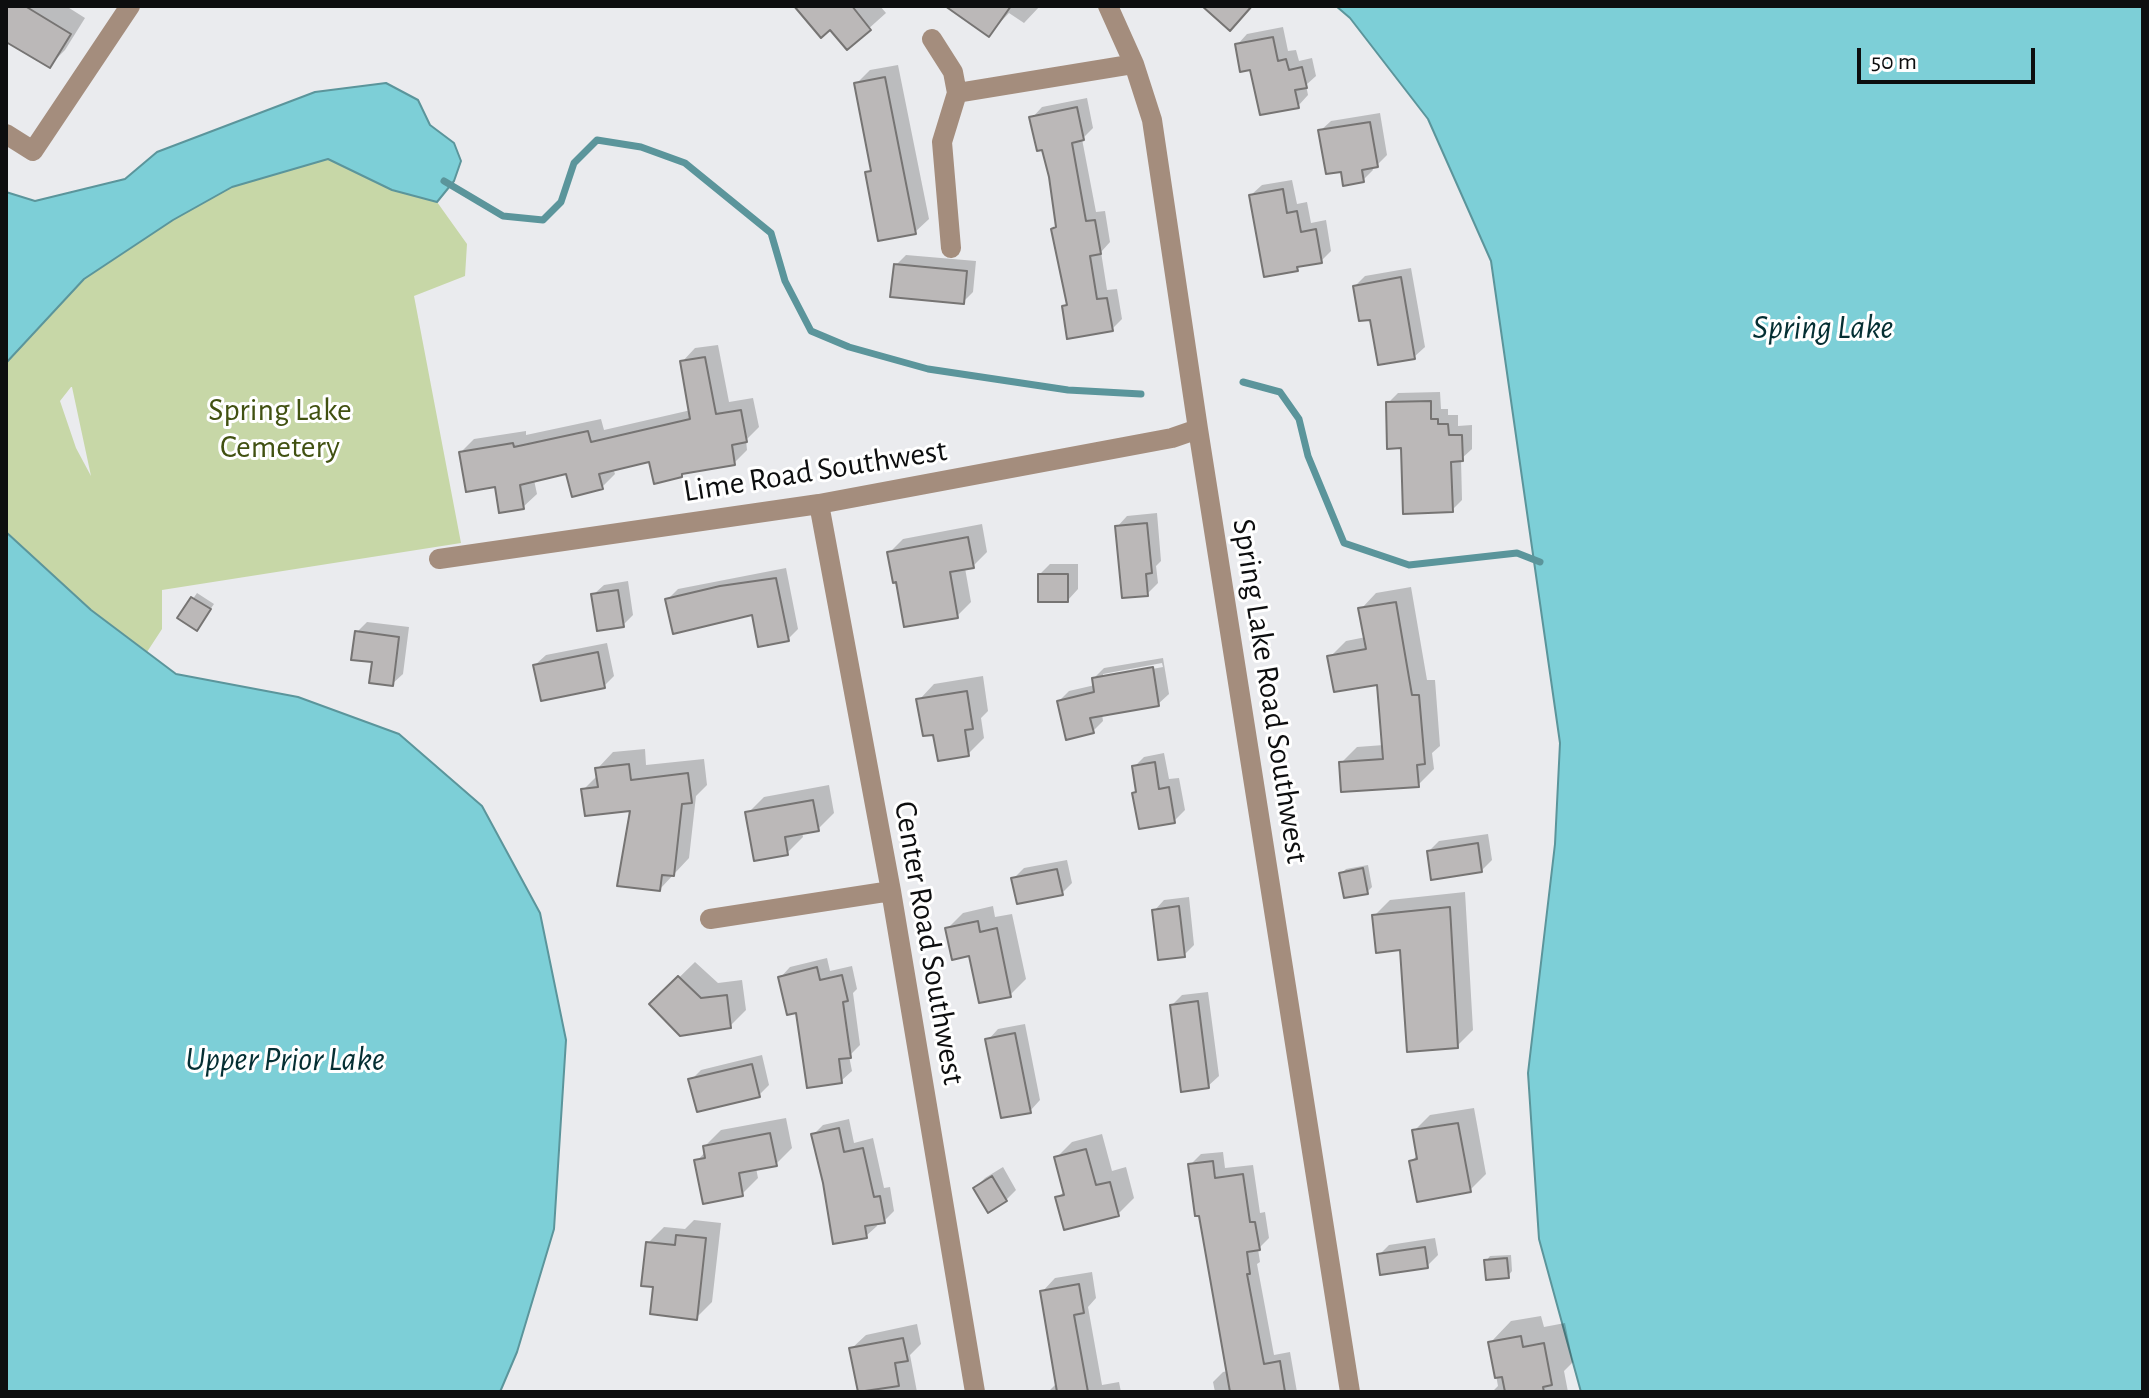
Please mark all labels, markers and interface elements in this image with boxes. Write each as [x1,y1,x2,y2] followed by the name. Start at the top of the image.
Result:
[1861,32,2039,82] scale bar
[1871,50,1917,74] text: 50 m
[1753,308,1893,348] water label: Spring Lake
[208,391,352,466] park label: Spring Lake Cemetery
[680,431,950,511] street label: Lime Road Southwest
[1224,516,1316,866] street label: Spring Lake Road Southwest
[885,798,973,1088] street label: Center Road Southwest
[185,1040,385,1080] water label: Upper Prior Lake

